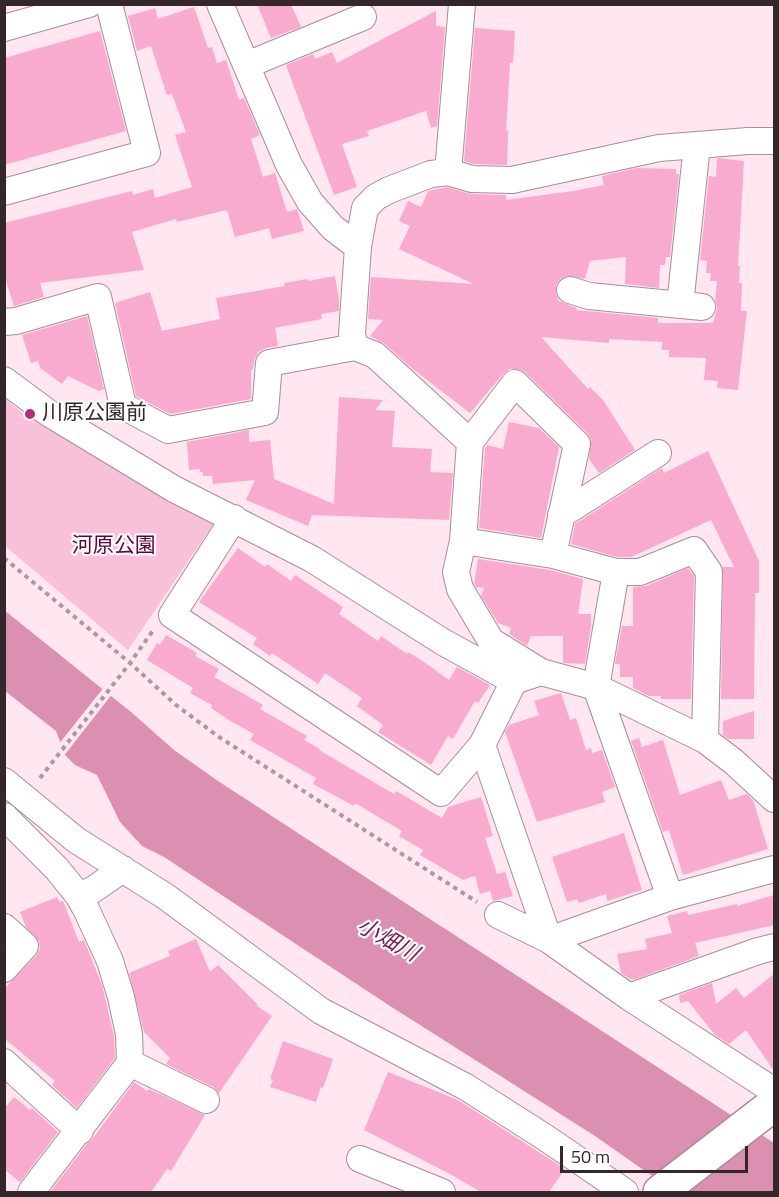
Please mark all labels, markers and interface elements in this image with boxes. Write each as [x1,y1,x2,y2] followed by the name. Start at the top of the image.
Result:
[42,401,147,427] place label: 川原公園前
[23,407,37,421] marker: 川原公園前
[72,534,156,560] park label: 河原公園
[352,913,422,969] water label: 小畑川
[563,1134,750,1172] scale bar
[571,1143,610,1170] text: 50 m

